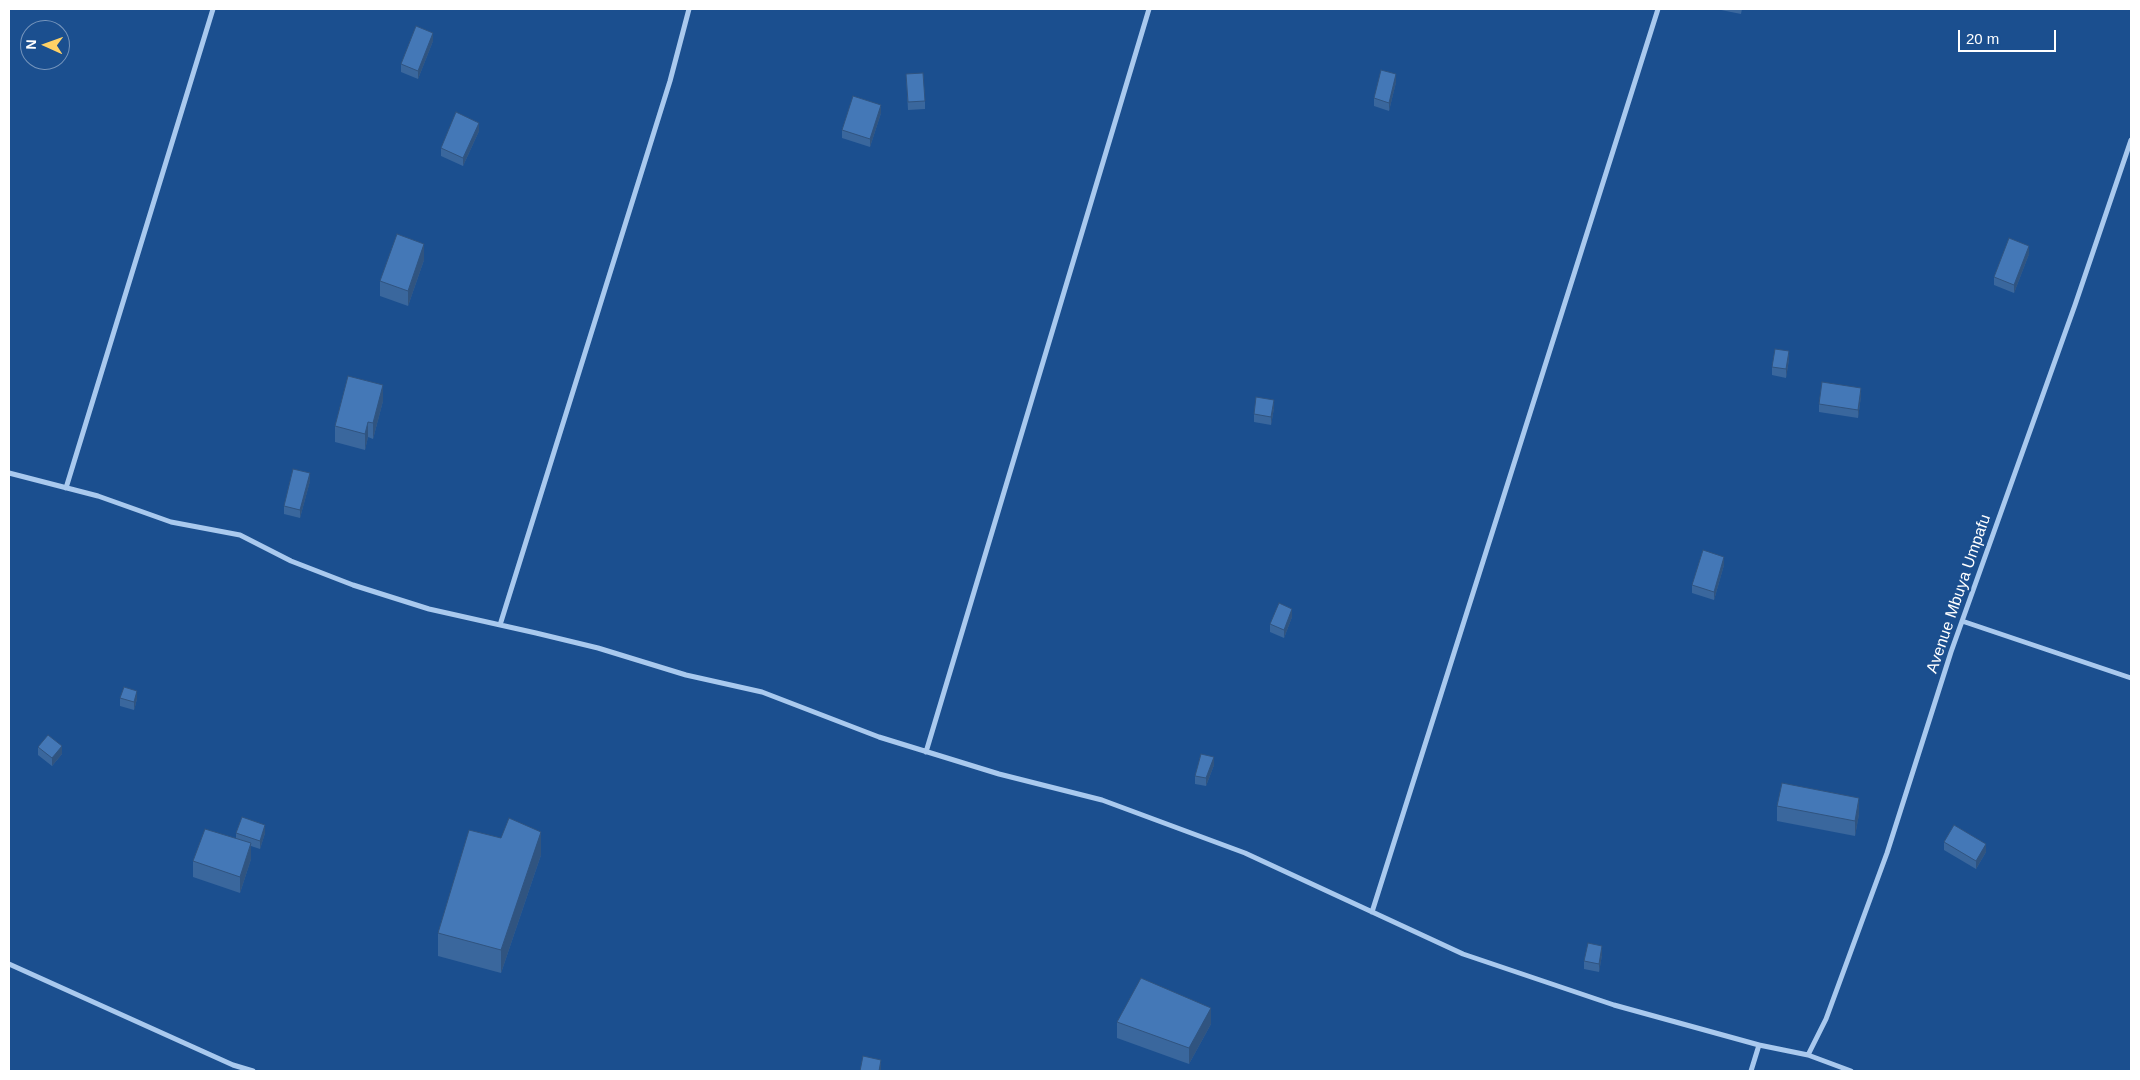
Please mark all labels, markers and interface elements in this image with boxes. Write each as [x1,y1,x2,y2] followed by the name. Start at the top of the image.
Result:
[20,20,70,70] north arrow
[1960,20,2058,52] scale bar
[1966,30,1999,47] text: 20 m
[23,39,39,50] text: N
[1923,512,1995,676] street label: Avenue Mbuya Umpafu

